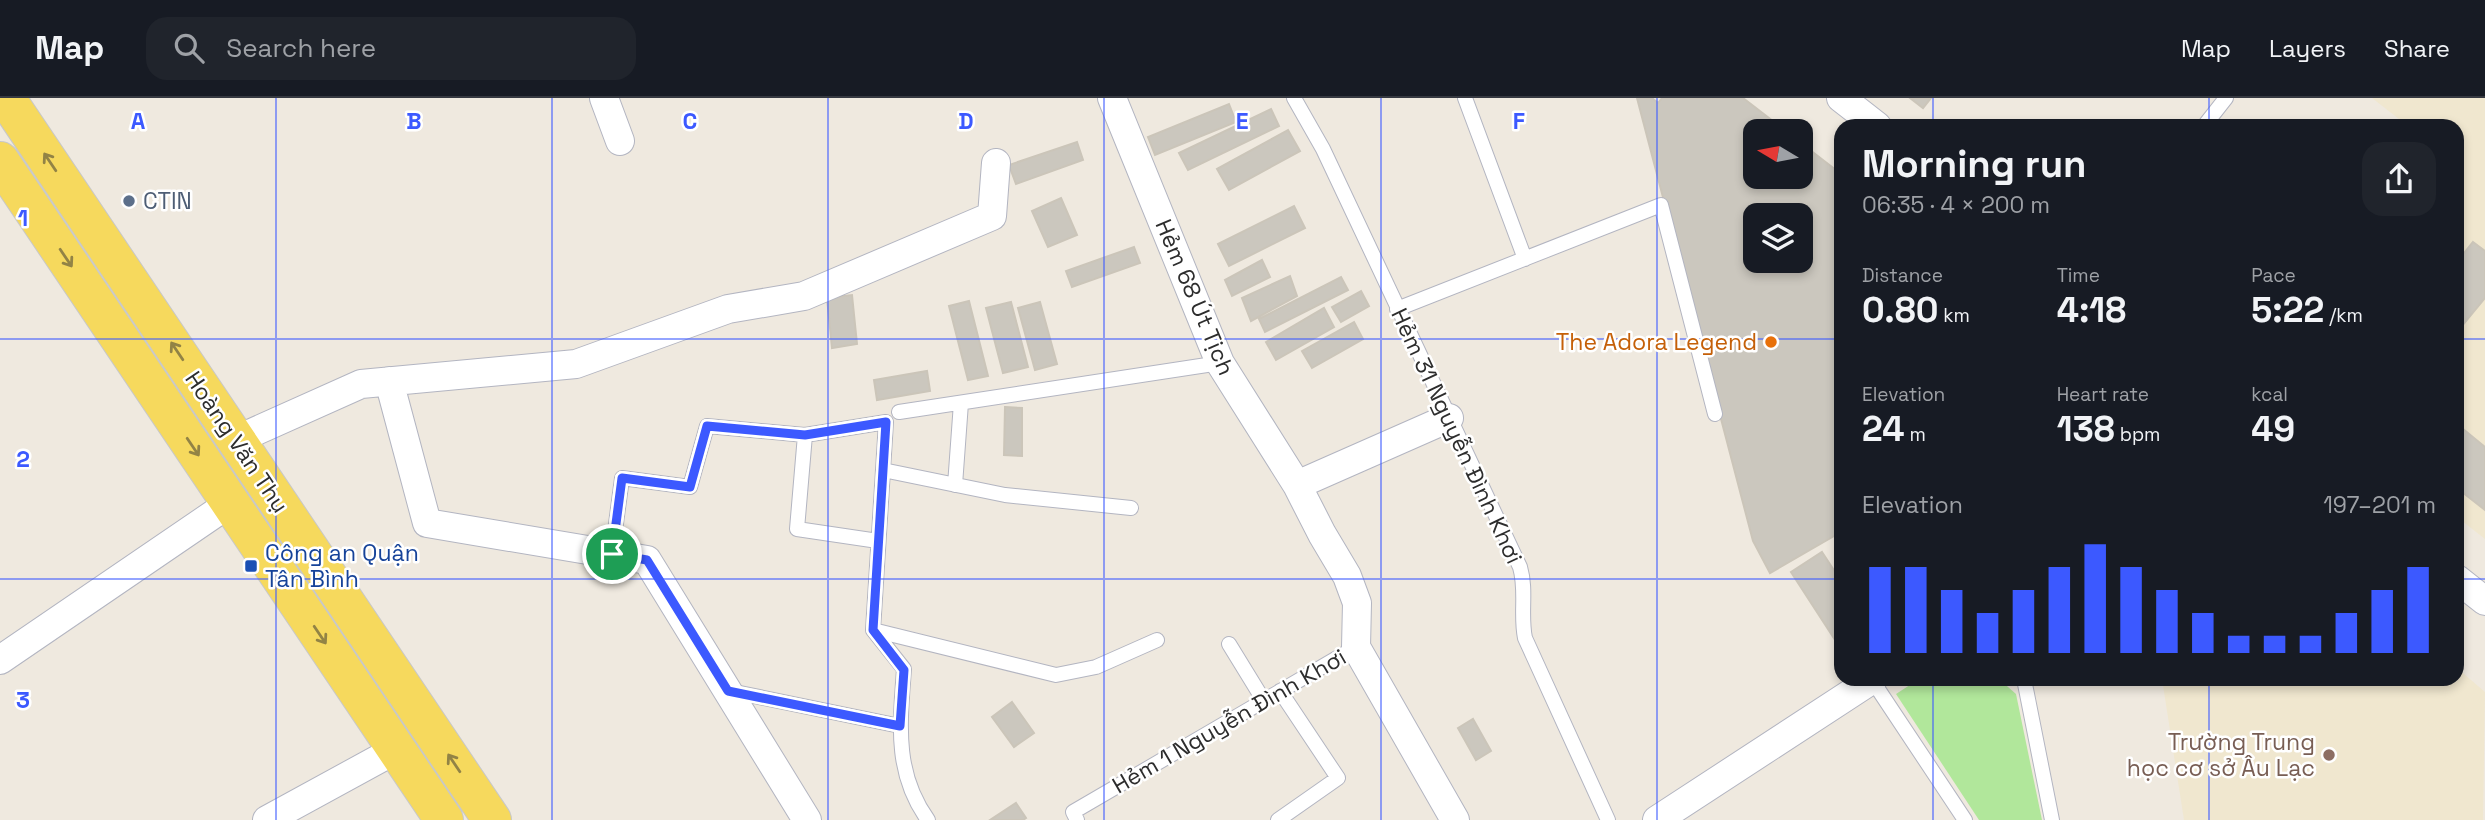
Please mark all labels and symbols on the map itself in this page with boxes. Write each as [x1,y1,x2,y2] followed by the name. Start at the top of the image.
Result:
[131,106,146,136] text: A
[406,106,422,136] text: B
[683,106,697,136] text: C
[958,106,974,136] text: D
[1236,106,1248,136] text: E
[1513,106,1525,136] text: F
[1743,119,1813,189] north arrow
[42,153,57,172] one-way arrow
[143,186,192,216] place label: CTIN
[121,193,137,209] marker: CTIN
[18,203,28,233] text: 1
[1149,214,1241,380] street label: Hẻm 68 Út Tịch
[58,248,73,267] one-way arrow
[1385,303,1529,569] street label: Hẻm 31 Nguyễn Đình Khơi
[1556,327,1757,357] place label: The Adora Legend
[1763,334,1779,350] marker: The Adora Legend
[169,342,184,361] one-way arrow
[179,365,295,519] street label: Hoàng Văn Thụ
[186,436,200,456] one-way arrow
[16,444,30,474] text: 2
[582,524,642,584] pin
[265,538,419,594] place label: Công an Quận Tân Bình
[243,558,259,574] marker: Công an Quận Tân Bình
[313,625,327,644] one-way arrow
[1107,642,1351,800] street label: Hẻm 1 Nguyễn Đình Khơi
[16,685,30,715] text: 3
[2127,727,2315,783] place label: Trường Trung học cơ sở Âu Lạc
[2321,747,2337,763] marker: Trường Trung học cơ sở Âu Lạc
[447,754,461,774] one-way arrow

